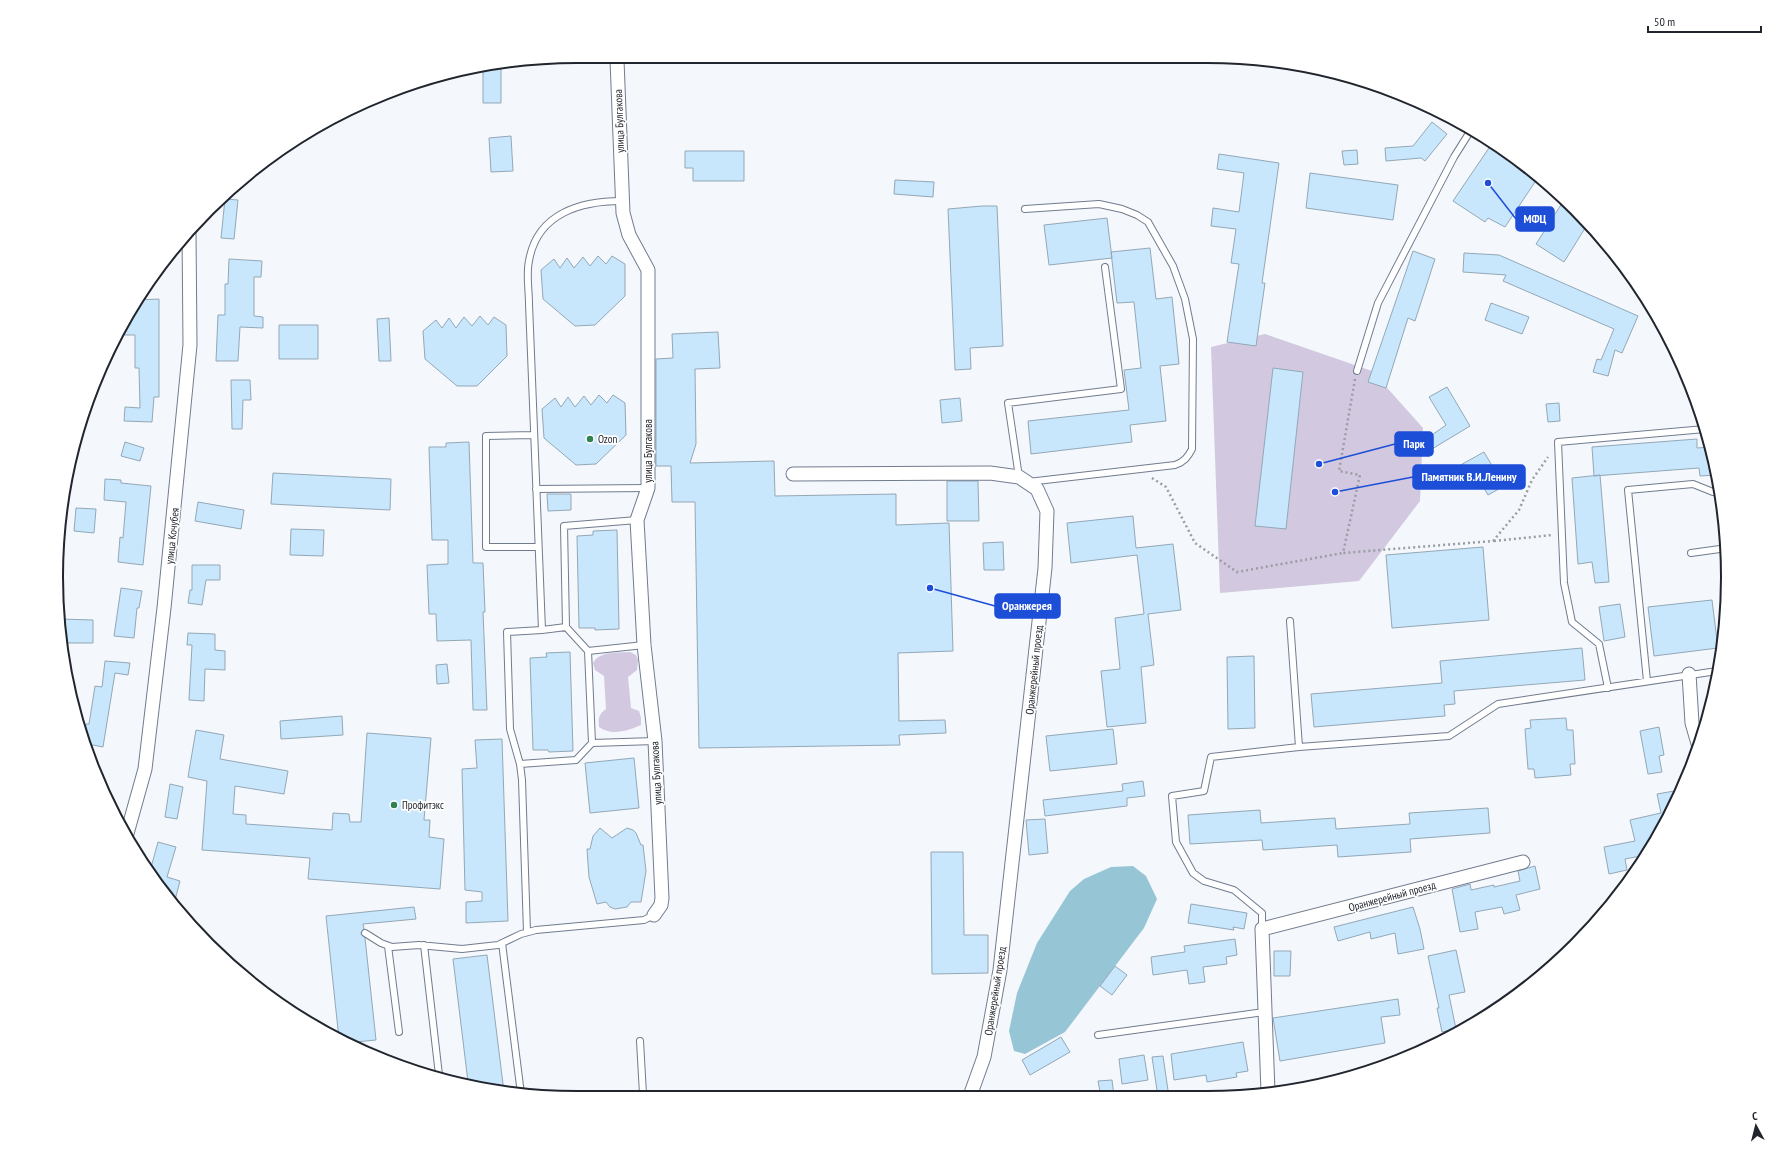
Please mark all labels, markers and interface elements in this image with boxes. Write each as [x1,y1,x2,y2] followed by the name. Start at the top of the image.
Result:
[1648,8,1761,34] scale bar
[1654,14,1675,29] text: 50 m
[611,89,627,153] street label: улица Булгакова
[1516,207,1554,231] callout: МФЦ
[1524,211,1547,226] text: МФЦ
[641,419,655,483] street label: улица Булгакова
[598,432,617,446] place label: Ozon
[1395,432,1433,456] callout: Парк
[585,434,595,444] marker: Ozon
[1403,436,1425,451] text: Парк
[1413,465,1525,489] callout: Памятник В.И.Ленину
[1421,469,1517,484] text: Памятник В.И.Ленину
[162,507,182,565] street label: улица Кочубея
[995,594,1060,618] callout: Оранжерея
[1002,598,1052,613] text: Оранжерея
[1022,624,1046,715] street label: Оранжерейный проезд
[647,741,665,805] street label: улица Булгакова
[402,798,444,812] place label: Профитэкс
[389,800,399,810] marker: Профитэкс
[1347,878,1437,914] street label: Оранжерейный проезд
[981,945,1009,1036] street label: Оранжерейный проезд
[1736,1106,1776,1146] north arrow
[1751,1109,1758,1123] text: С

